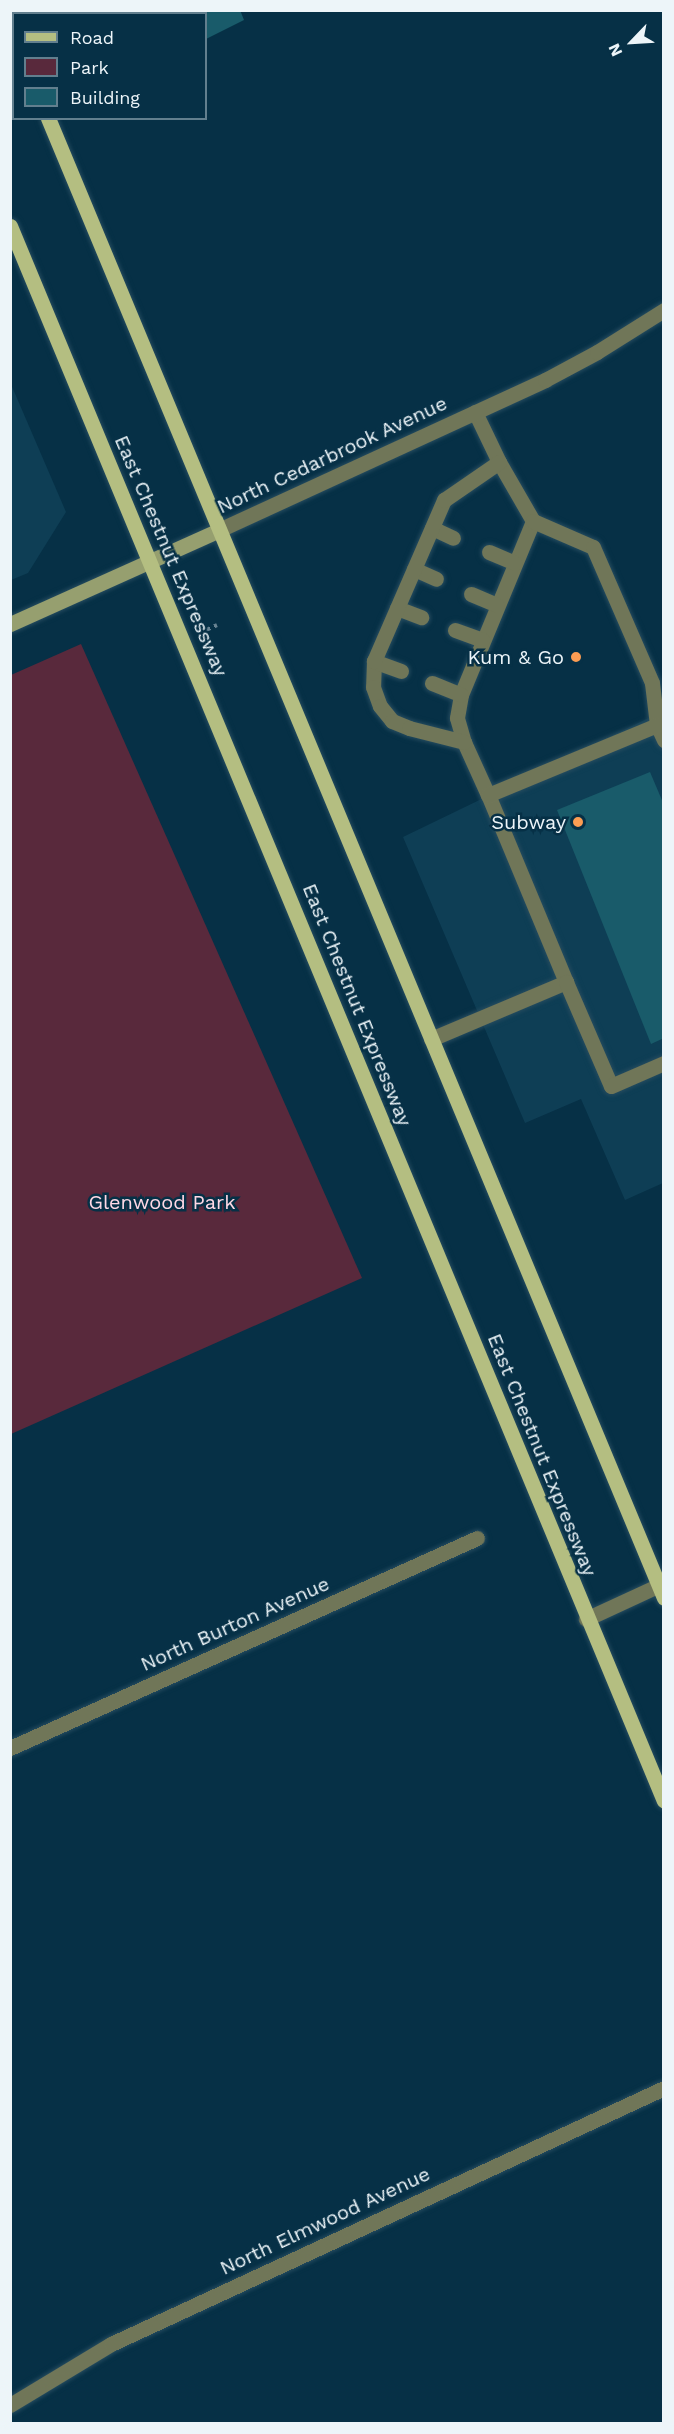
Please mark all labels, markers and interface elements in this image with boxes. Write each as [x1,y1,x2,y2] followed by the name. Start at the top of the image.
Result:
[12,12,207,120] legend
[602,12,662,72] north arrow
[70,27,114,48] text: Road
[604,40,626,59] text: N
[70,57,109,78] text: Park
[70,87,140,108] text: Building
[213,391,451,519] street label: North Cedarbrook Avenue
[109,432,233,680] street label: East Chestnut Expressway
[467,645,564,669] place label: Kum & Go
[569,650,583,664] marker: Kum & Go
[491,810,566,834] place label: Subway
[571,815,585,829] marker: Subway
[297,880,417,1130] street label: East Chestnut Expressway
[88,1190,236,1214] park label: Glenwood Park
[482,1330,602,1580] street label: East Chestnut Expressway
[137,1571,333,1677] street label: North Burton Avenue
[216,2162,434,2280] street label: North Elmwood Avenue

